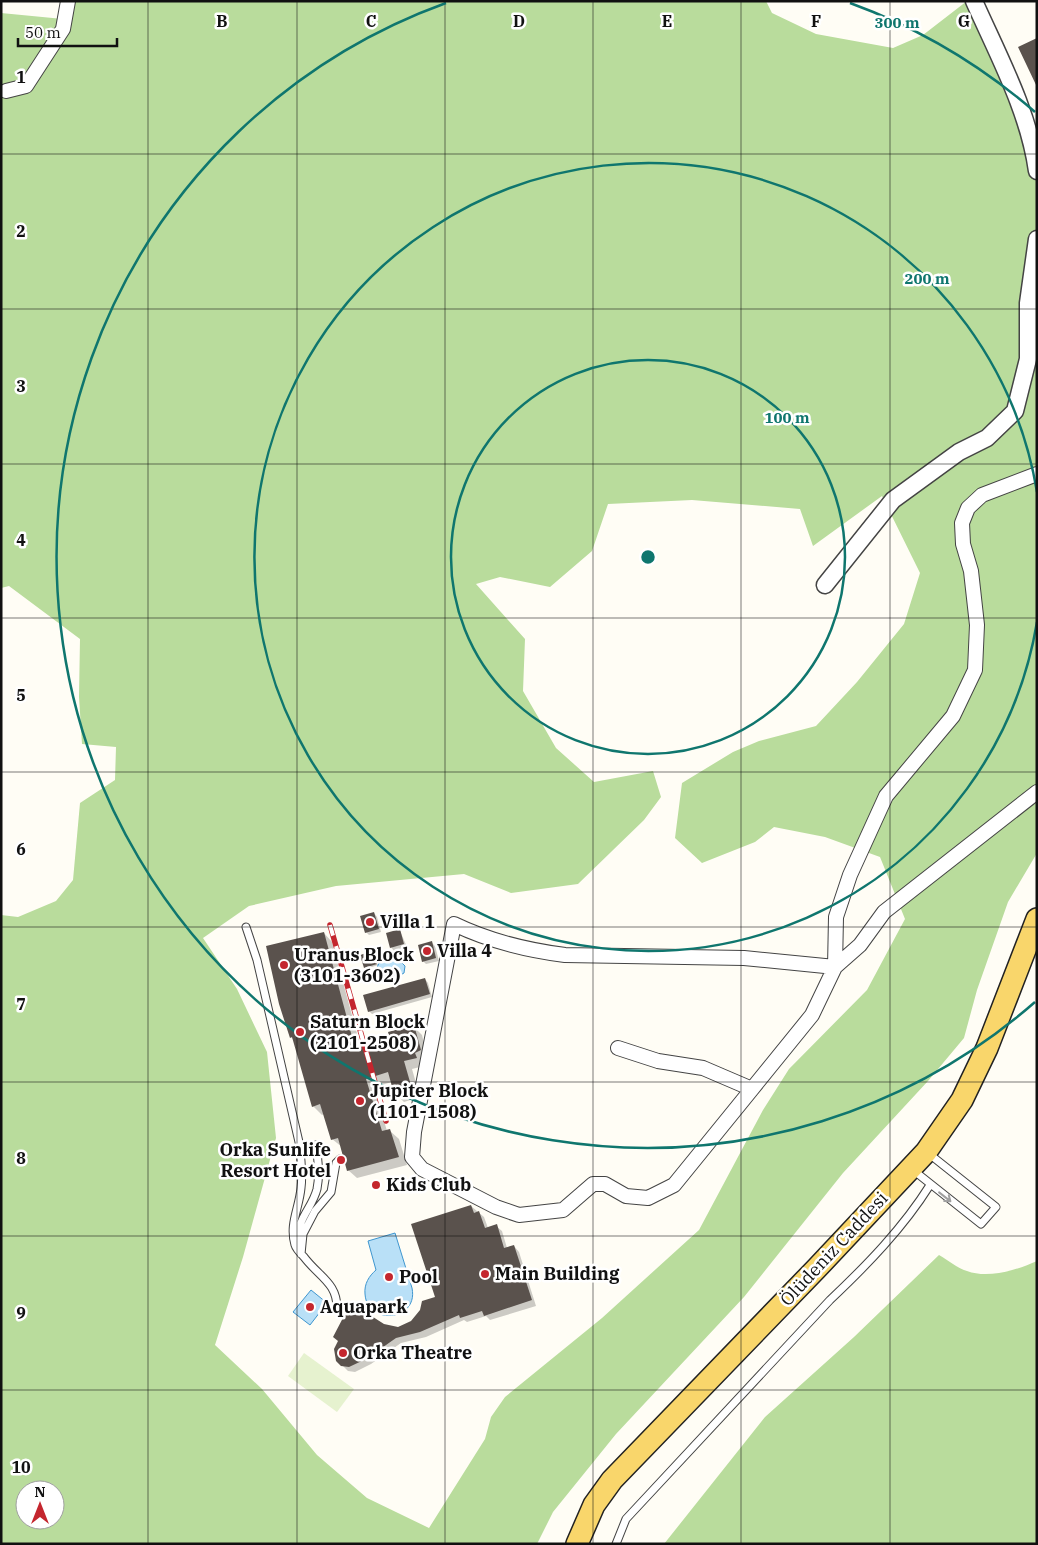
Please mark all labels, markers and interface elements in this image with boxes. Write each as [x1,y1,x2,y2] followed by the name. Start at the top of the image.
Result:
[216,11,228,31] text: B
[366,11,376,31] text: C
[513,11,525,31] text: D
[662,11,672,31] text: E
[811,11,821,31] text: F
[958,11,970,31] text: G
[874,13,920,32] text: 300 m
[18,15,116,47] scale bar
[25,23,61,42] text: 50 m
[16,67,26,87] text: 1
[16,221,26,241] text: 2
[904,269,950,288] text: 200 m
[16,376,26,396] text: 3
[764,408,810,427] text: 100 m
[16,530,26,550] text: 4
[639,548,657,566] centre of rings
[16,685,26,705] text: 5
[16,839,26,859] text: 6
[380,910,435,933] place label: Villa 1
[364,916,376,928] marker: Villa 1
[437,939,492,962] place label: Villa 4
[294,943,415,987] place label: Uranus Block (3101-3602)
[421,945,433,957] marker: Villa 4
[278,959,290,971] marker: Uranus Block (3101-3602)
[16,994,26,1014] text: 7
[310,1010,426,1054] place label: Saturn Block (2101-2508)
[294,1026,306,1038] marker: Saturn Block (2101-2508)
[370,1079,489,1123] place label: Jupiter Block (1101-1508)
[354,1095,366,1107] marker: Jupiter Block (1101-1508)
[219,1138,331,1182] place label: Orka Sunlife Resort Hotel
[16,1148,26,1168] text: 8
[335,1154,347,1166] marker: Orka Sunlife Resort Hotel
[386,1173,471,1196] place label: Kids Club
[370,1179,382,1191] marker: Kids Club
[775,1187,893,1311] street label: Ölüdeniz Caddesi
[938,1191,951,1202] one-way arrow
[495,1262,620,1285] place label: Main Building
[399,1265,438,1288] place label: Pool
[479,1268,491,1280] marker: Main Building
[383,1271,395,1283] marker: Pool
[320,1295,408,1318] place label: Aquapark
[304,1301,316,1313] marker: Aquapark
[16,1303,26,1323] text: 9
[353,1341,472,1364] place label: Orka Theatre
[337,1347,349,1359] marker: Orka Theatre
[11,1457,31,1477] text: 10
[15,1480,65,1530] north arrow
[34,1483,46,1501] text: N

